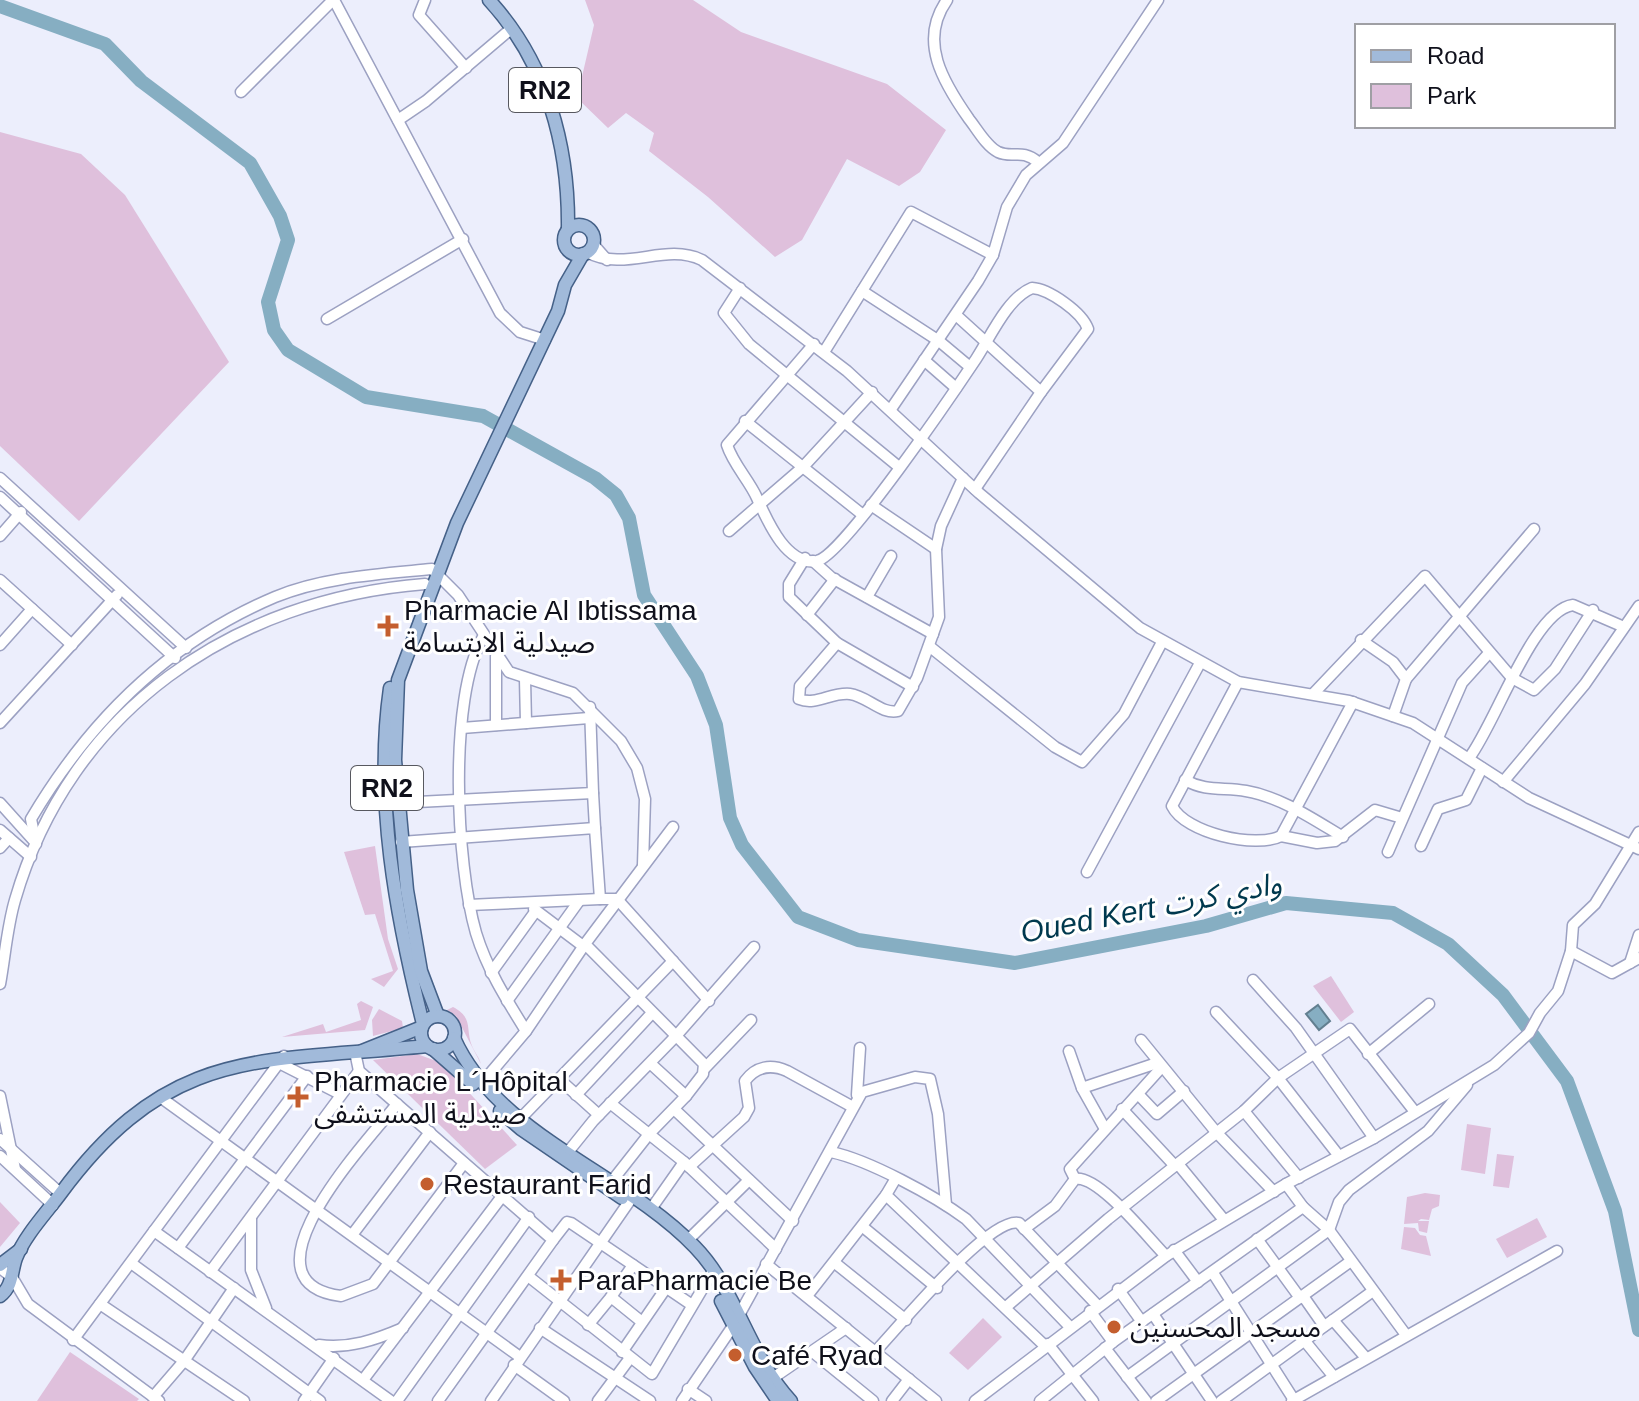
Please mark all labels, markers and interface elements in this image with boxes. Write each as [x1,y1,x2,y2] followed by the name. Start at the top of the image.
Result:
[1355,24,1615,128] legend
[1427,42,1484,69] text: Road
[509,68,581,112] road number: RN2
[1427,82,1477,109] text: Park
[404,595,697,658] place label: Pharmacie Al Ibtissama صيدلية الابتسامة
[379,617,397,635] marker: Pharmacie Al Ibtissama صيدلية الابتسامة
[351,766,423,810] road number: RN2
[1018,866,1286,956] water label: Oued Kert وادي كرت
[314,1066,568,1130] place label: Pharmacie L´Hôpital صيدلية المستشفى
[289,1088,307,1106] marker: Pharmacie L´Hôpital صيدلية المستشفى
[443,1169,652,1200] place label: Restaurant Farid
[418,1175,436,1193] marker: Restaurant Farid
[577,1265,812,1296] place label: ParaPharmacie Be
[552,1271,570,1289] marker: ParaPharmacie Be
[1130,1312,1321,1344] place label: مسجد المحسنين
[1105,1318,1123,1336] marker: مسجد المحسنين
[751,1340,883,1371] place label: Café Ryad
[726,1346,744,1364] marker: Café Ryad

